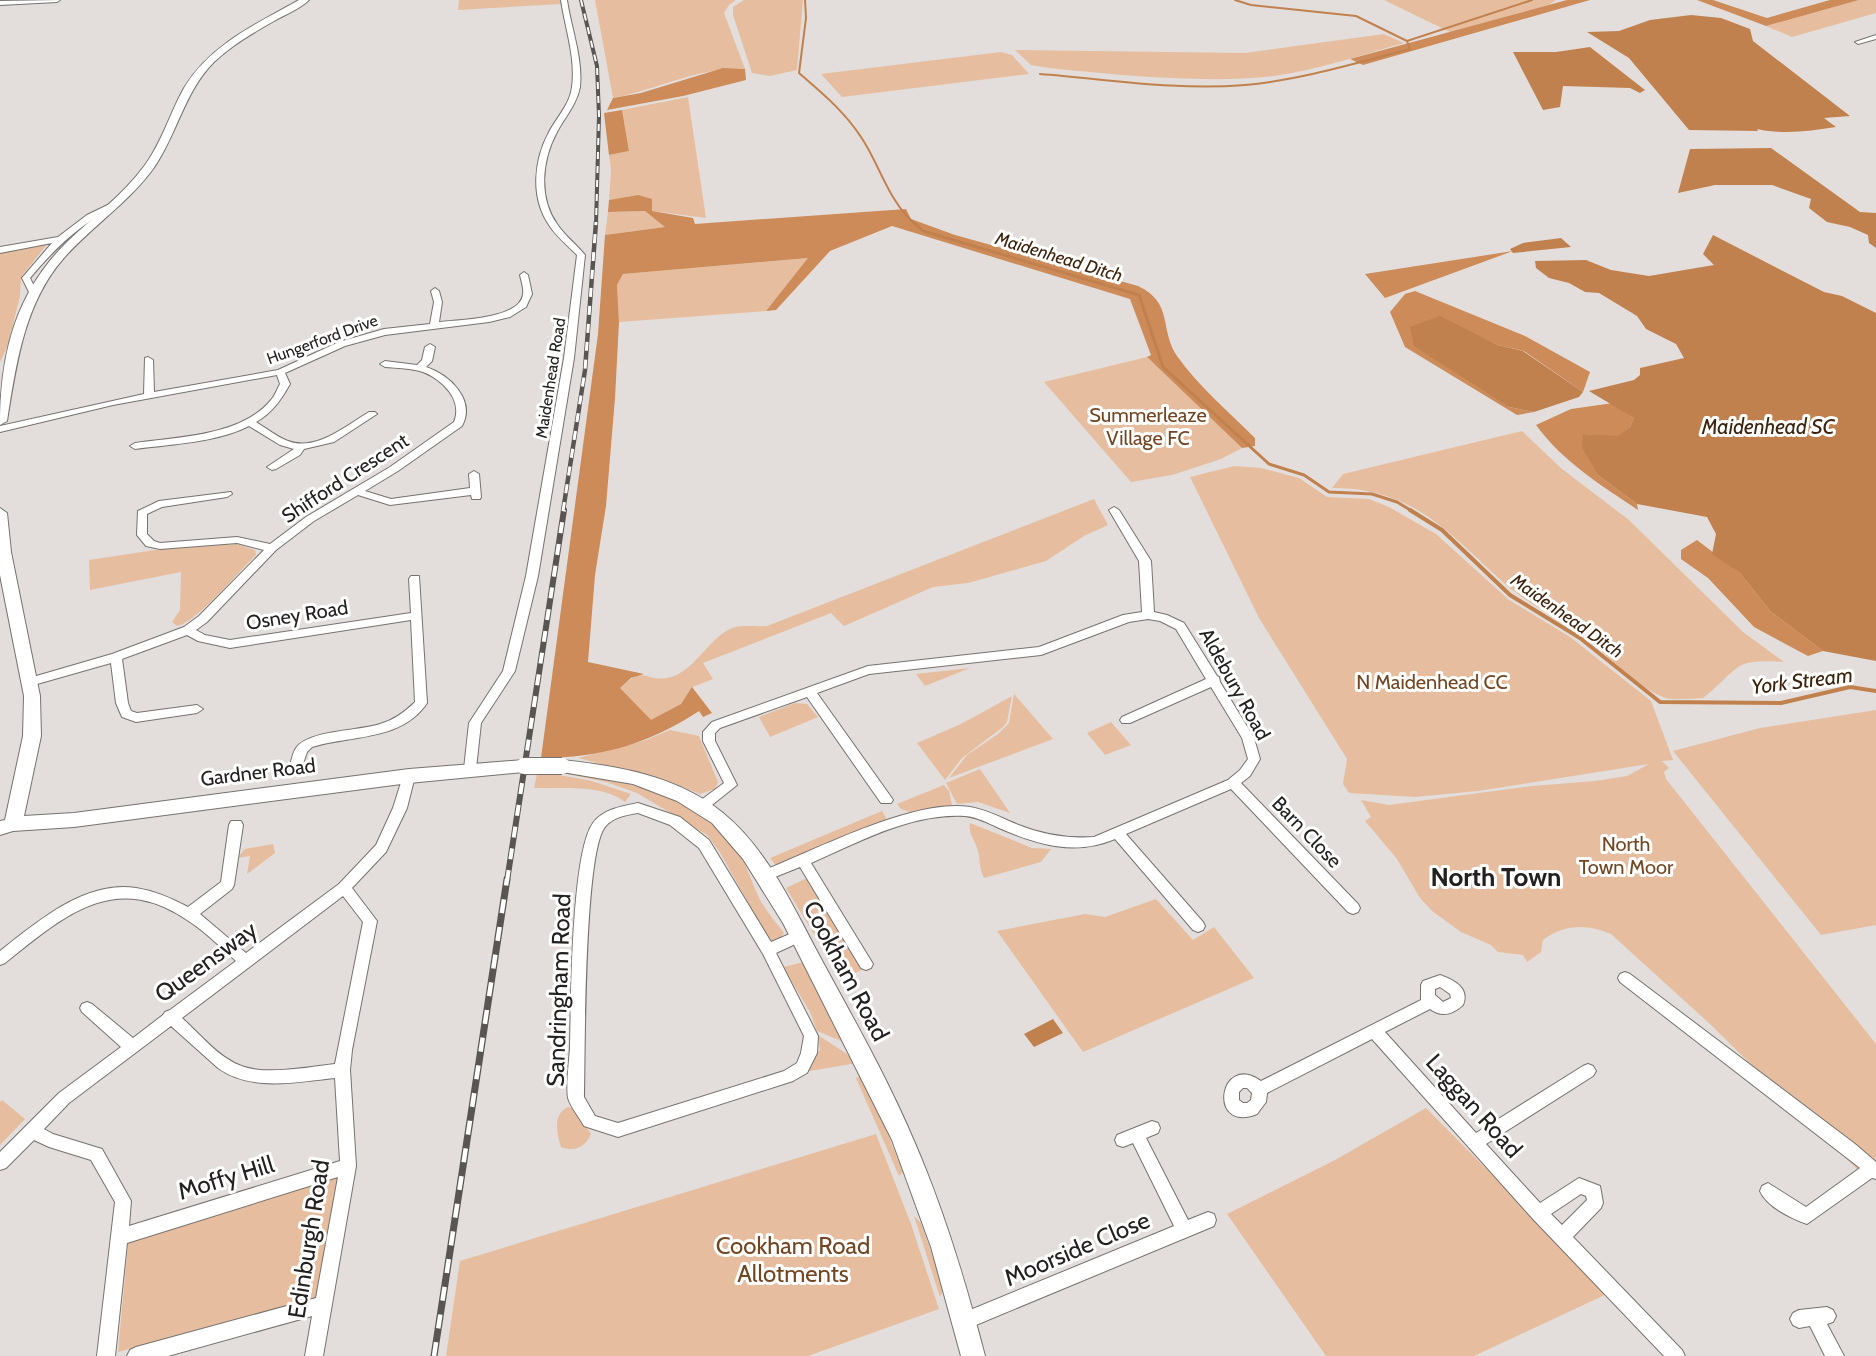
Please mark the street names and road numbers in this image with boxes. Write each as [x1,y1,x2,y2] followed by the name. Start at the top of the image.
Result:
[264,311,380,368] street label: Hungerford Drive
[532,316,569,440] street label: Maidenhead Road
[277,428,413,528] street label: Shifford Crescent
[244,595,350,635] street label: Osney Road
[1194,624,1276,744] street label: Aldebury Road
[199,753,317,791] street label: Gardner Road
[1267,791,1347,873] street label: Barn Close
[541,893,576,1087] street label: Sandringham Road
[797,896,896,1046] street label: Cookham Road
[149,915,263,1008] street label: Queensway
[1420,1048,1529,1164] street label: Laggan Road
[174,1149,278,1206] street label: Moffy Hill
[282,1157,335,1320] street label: Edinburgh Road
[1000,1205,1154,1292] street label: Moorside Close

